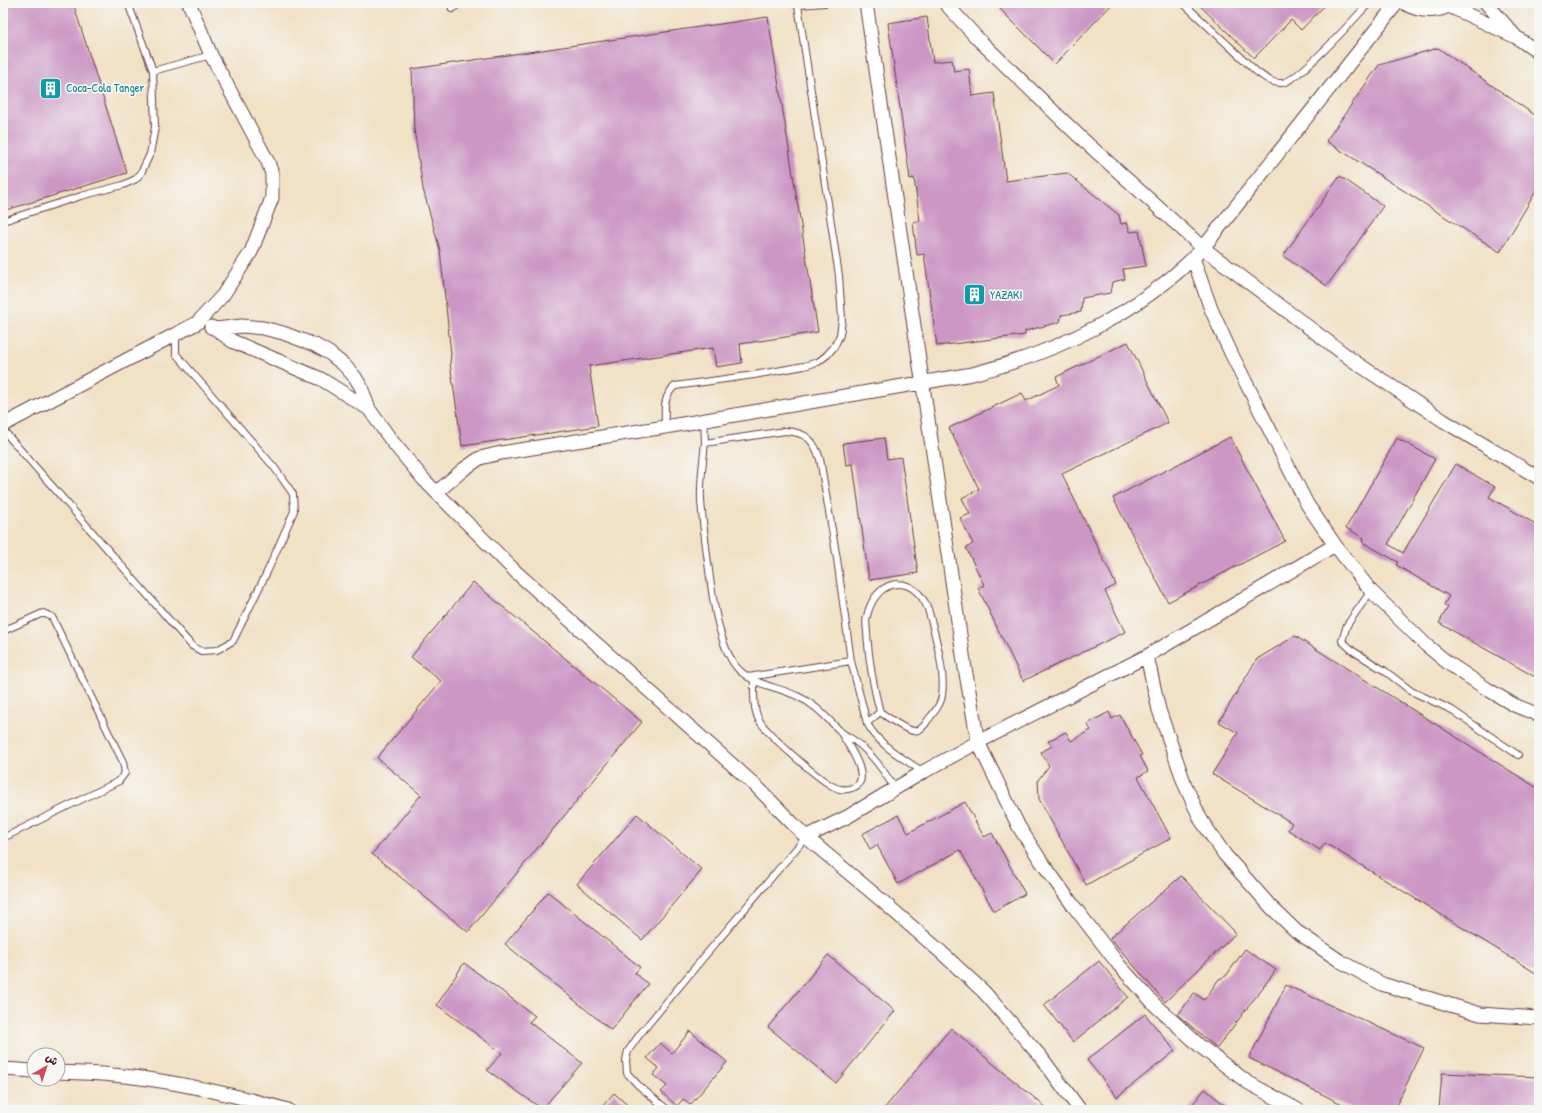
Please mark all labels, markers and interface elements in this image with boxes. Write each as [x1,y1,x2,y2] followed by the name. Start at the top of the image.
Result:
[38,75,64,101] building icon: Coca-Cola Tanger
[66,79,145,96] place label: Coca-Cola Tanger
[962,282,988,308] building icon: YAZAKI
[990,286,1022,303] place label: YAZAKI
[26,1047,66,1087] north arrow
[43,1050,61,1068] text: ش

